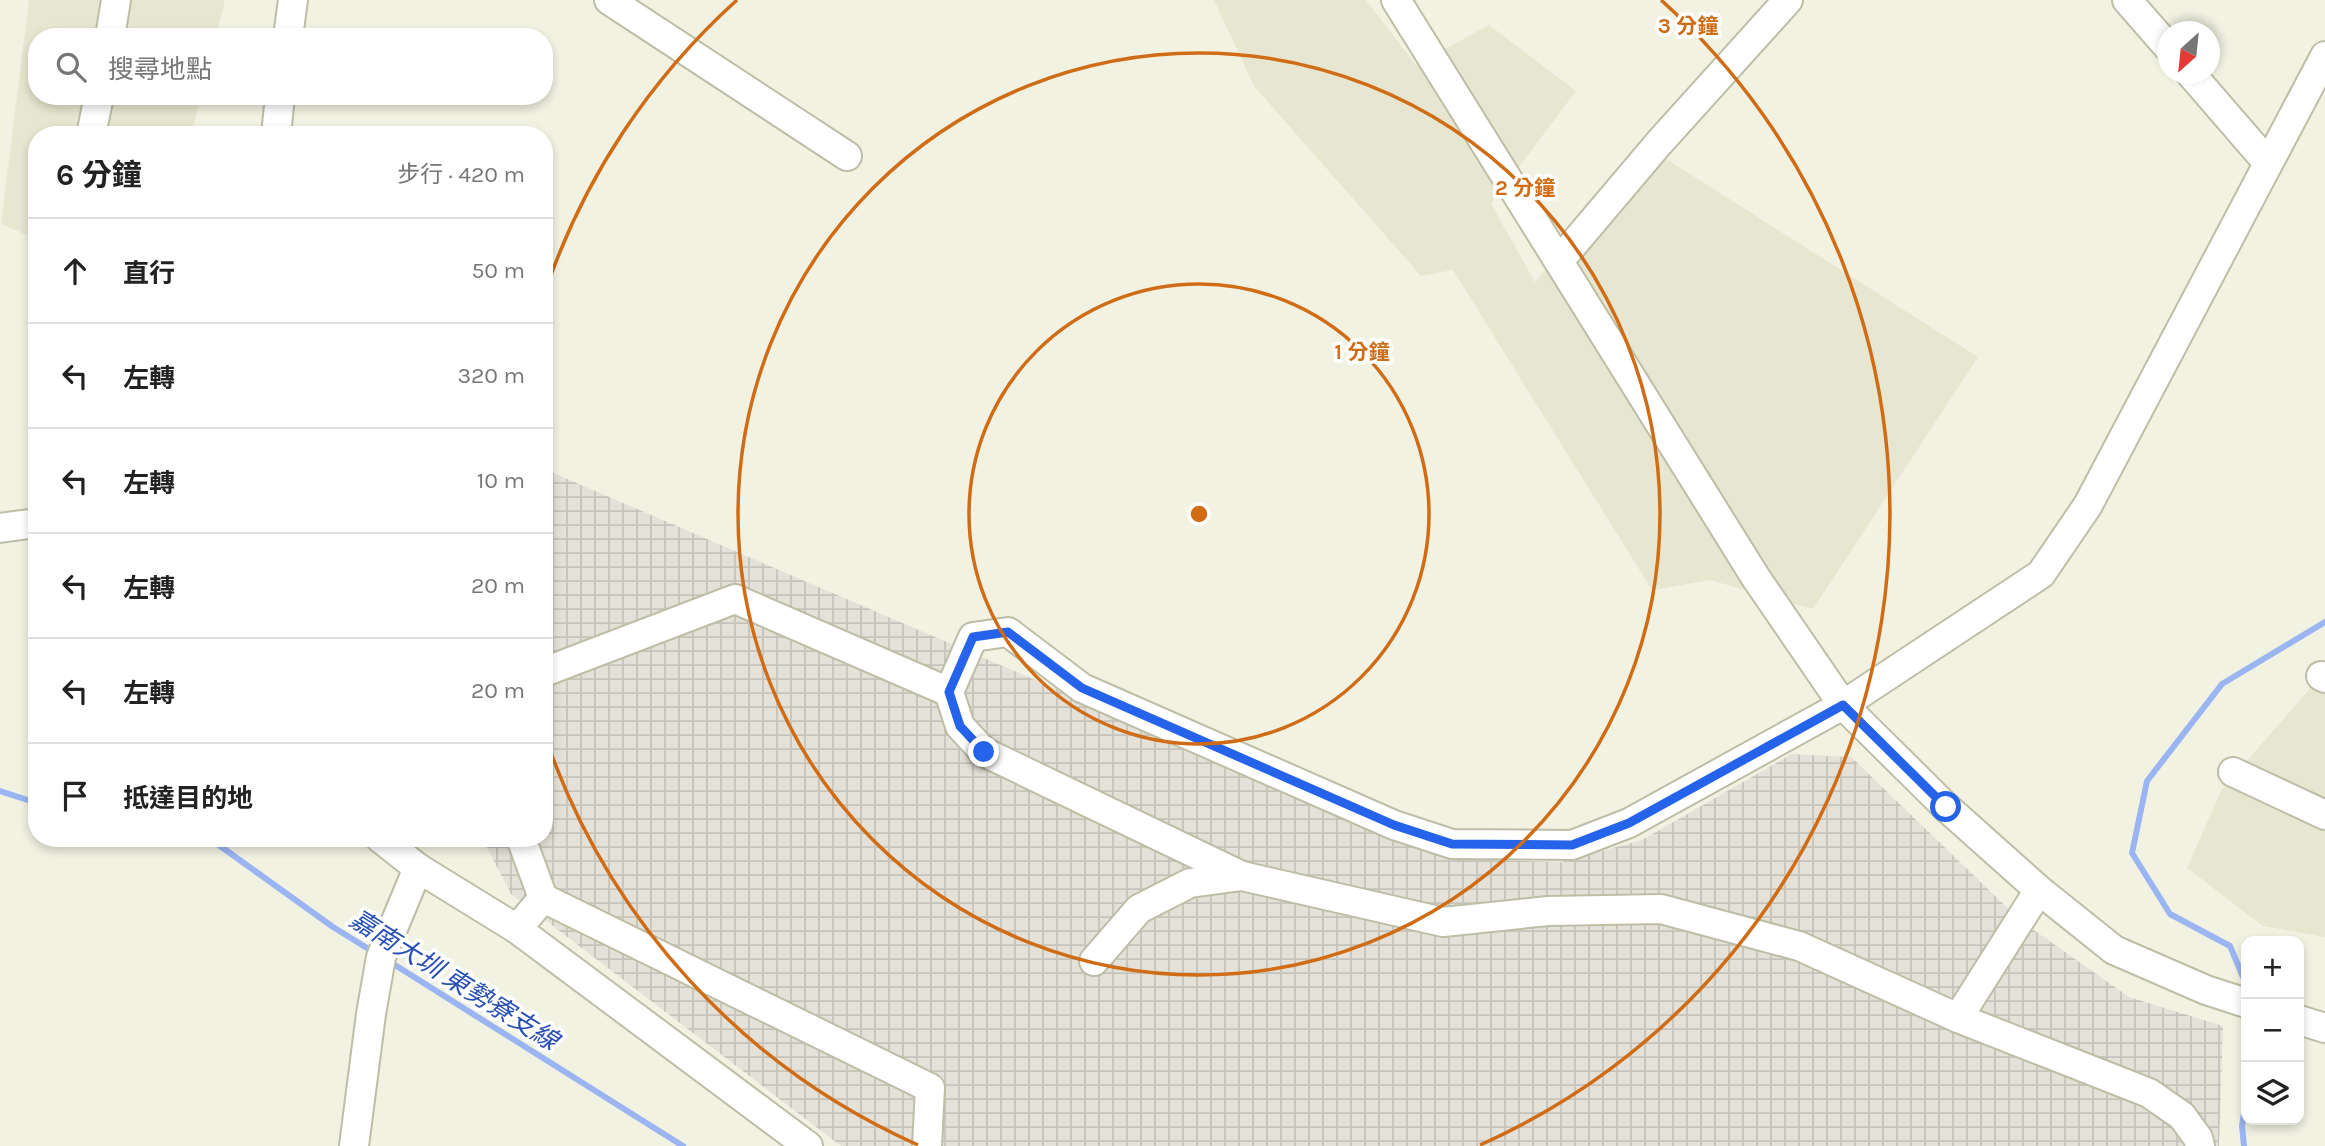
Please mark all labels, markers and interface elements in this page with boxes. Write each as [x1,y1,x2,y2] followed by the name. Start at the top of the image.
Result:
[1658,14,1718,38] text: 3 分鐘
[2157,21,2220,84] north arrow
[28,28,553,105] search box
[52,48,90,86] icon: search
[108,54,212,85] text: 搜尋地點
[56,157,142,193] text: 6 分鐘
[397,161,525,188] text: 步行 · 420 m
[1495,176,1555,200] text: 2 分鐘
[56,252,94,290] icon: ahead
[471,257,525,284] text: 50 m
[123,258,175,289] text: 直行
[1335,340,1389,364] text: 1 分鐘
[56,357,94,395] icon: left
[457,362,525,389] text: 320 m
[123,363,175,394] text: 左轉
[56,462,94,500] icon: left
[477,467,525,494] text: 10 m
[123,468,175,499] text: 左轉
[1187,502,1211,526] centre of rings
[56,567,94,605] icon: left
[471,572,525,599] text: 20 m
[123,573,175,604] text: 左轉
[56,672,94,710] icon: left
[471,677,525,704] text: 20 m
[123,678,175,709] text: 左轉
[968,736,999,767] route end
[56,777,94,815] icon: arrive
[123,783,253,814] text: 抵達目的地
[1930,791,1961,822] route start
[344,903,566,1058] water label: 嘉南大圳 東勢寮支線
[2241,936,2304,1125] map controls
[2241,936,2304,999] button: +
[2241,999,2304,1062] button: −
[2241,1062,2304,1125] button: layers

